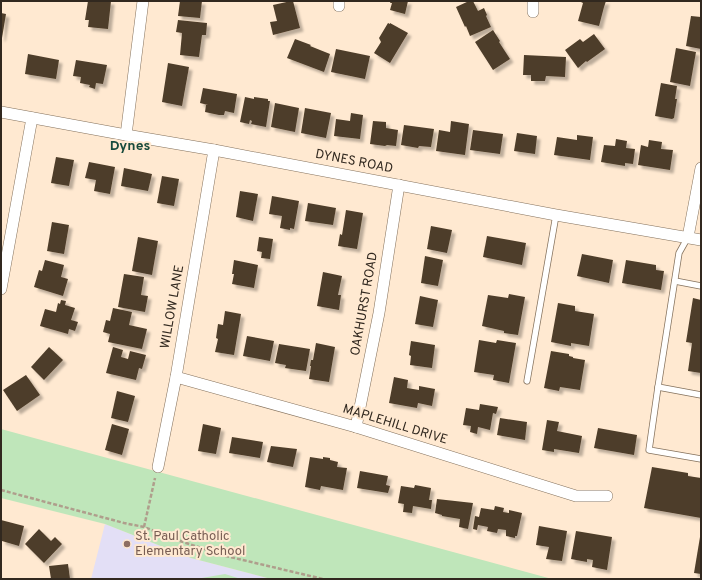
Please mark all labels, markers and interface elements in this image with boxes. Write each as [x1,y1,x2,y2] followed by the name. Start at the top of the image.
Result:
[110,138,150,155] district label: Dynes
[314,147,394,177] street label: DYNES ROAD
[348,251,382,357] street label: OAKHURST ROAD
[158,264,188,350] street label: WILLOW LANE
[341,401,449,449] street label: MAPLEHILL DRIVE
[135,529,245,560] place label: St. Paul Catholic Elementary School
[122,539,132,549] marker: St. Paul Catholic Elementary School

